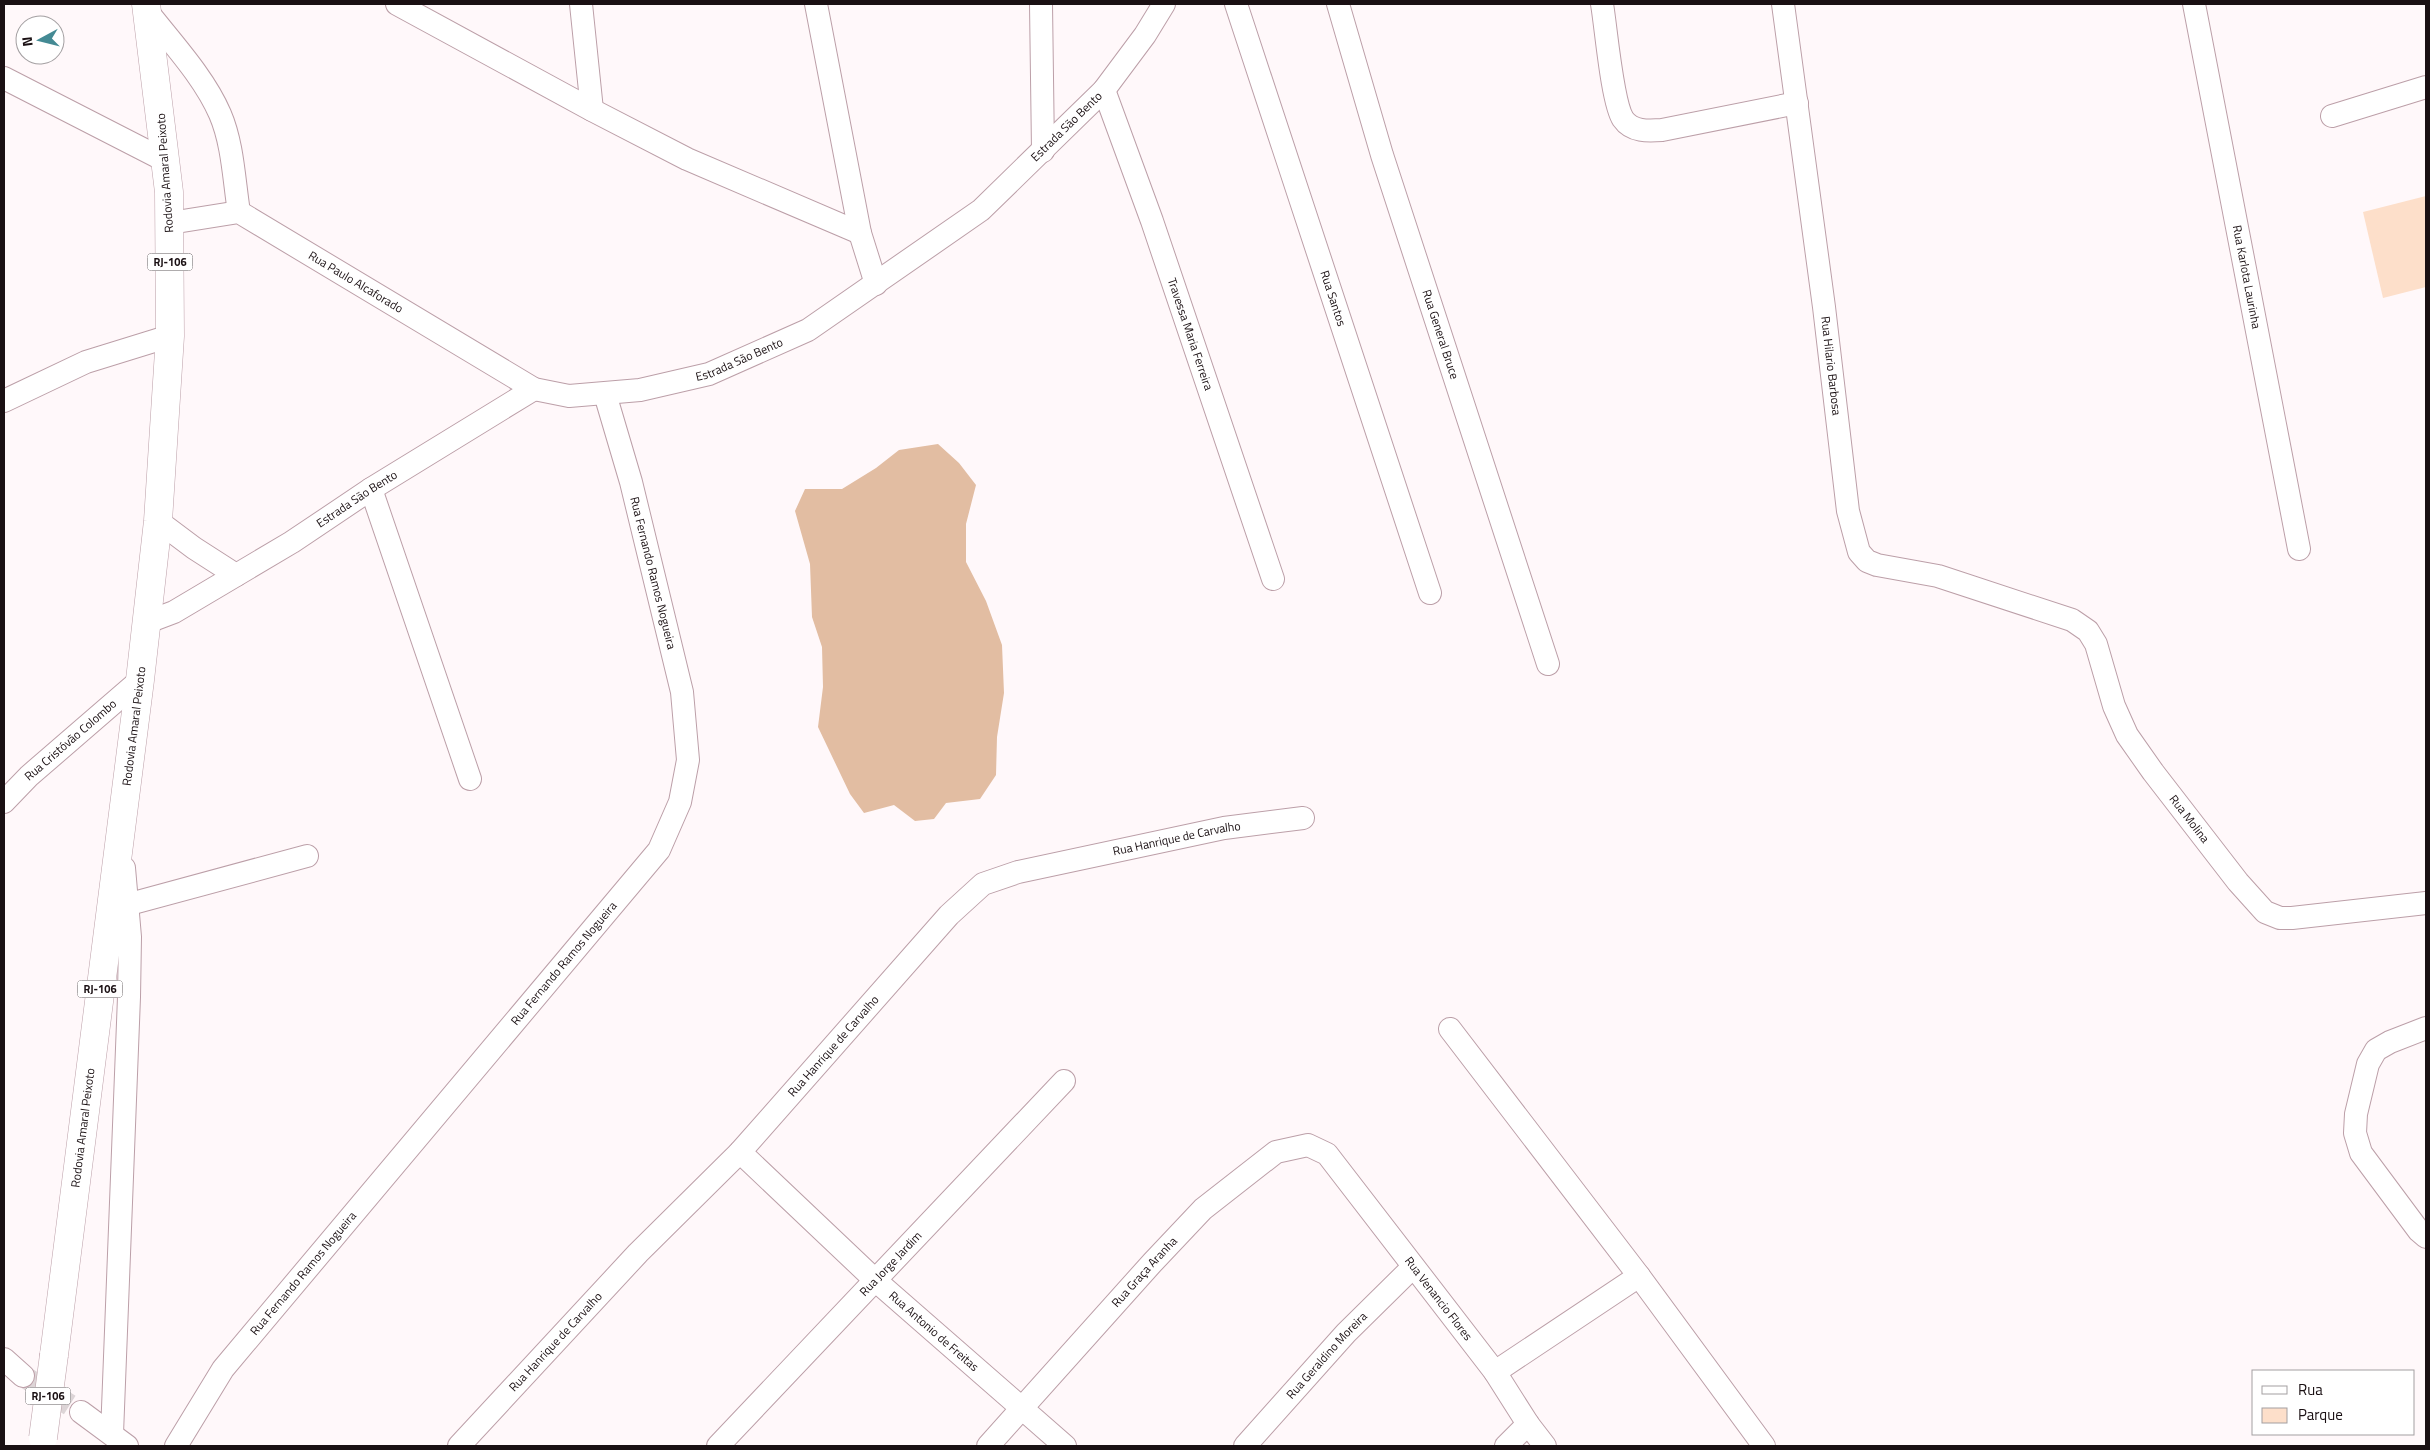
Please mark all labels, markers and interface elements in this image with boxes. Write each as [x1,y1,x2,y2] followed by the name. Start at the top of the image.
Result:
[15,15,65,65] north arrow
[16,36,38,48] text: N
[1026,87,1106,166] street label: Estrada São Bento
[151,113,178,234] street label: Rodovia Amaral Peixoto
[2228,223,2266,330] street label: Rua Karlota Laurinha
[305,246,407,318] street label: Rua Paulo Alcaforado
[148,253,192,270] road number: RJ-106
[1315,268,1352,329] street label: Rua Santos
[1163,275,1219,393] street label: Travessa Maria Ferreira
[1418,287,1464,381] street label: Rua General Bruce
[1816,315,1847,416] street label: Rua Hilario Barbosa
[694,332,786,386] street label: Estrada São Bento
[312,465,401,532] street label: Estrada São Bento
[625,495,682,651] street label: Rua Fernando Ramos Nogueira
[117,665,150,787] street label: Rodovia Amaral Peixoto
[20,694,121,785] street label: Rua Cristóvão Colombo
[2165,790,2214,847] street label: Rua Molina
[1111,816,1242,861] street label: Rua Hanrique de Carvalho
[506,897,621,1029] street label: Rua Fernando Ramos Nogueira
[78,981,122,998] road number: RJ-106
[783,991,883,1101] street label: Rua Hanrique de Carvalho
[65,1067,99,1189] street label: Rodovia Amaral Peixoto
[245,1207,361,1339] street label: Rua Fernando Ramos Nogueira
[855,1227,926,1300] street label: Rua Jorge Jardim
[1107,1232,1181,1311] street label: Rua Graça Aranha
[1400,1252,1478,1345] street label: Rua Venancio Flores
[885,1286,984,1376] street label: Rua Antonio de Freitas
[504,1287,606,1396] street label: Rua Hanrique de Carvalho
[1281,1307,1371,1403] street label: Rua Geraldino Moreira
[2252,1370,2415,1435] legend
[2298,1378,2323,1401] text: Rua
[26,1388,70,1404] road number: RJ-106
[2298,1403,2343,1426] text: Parque

